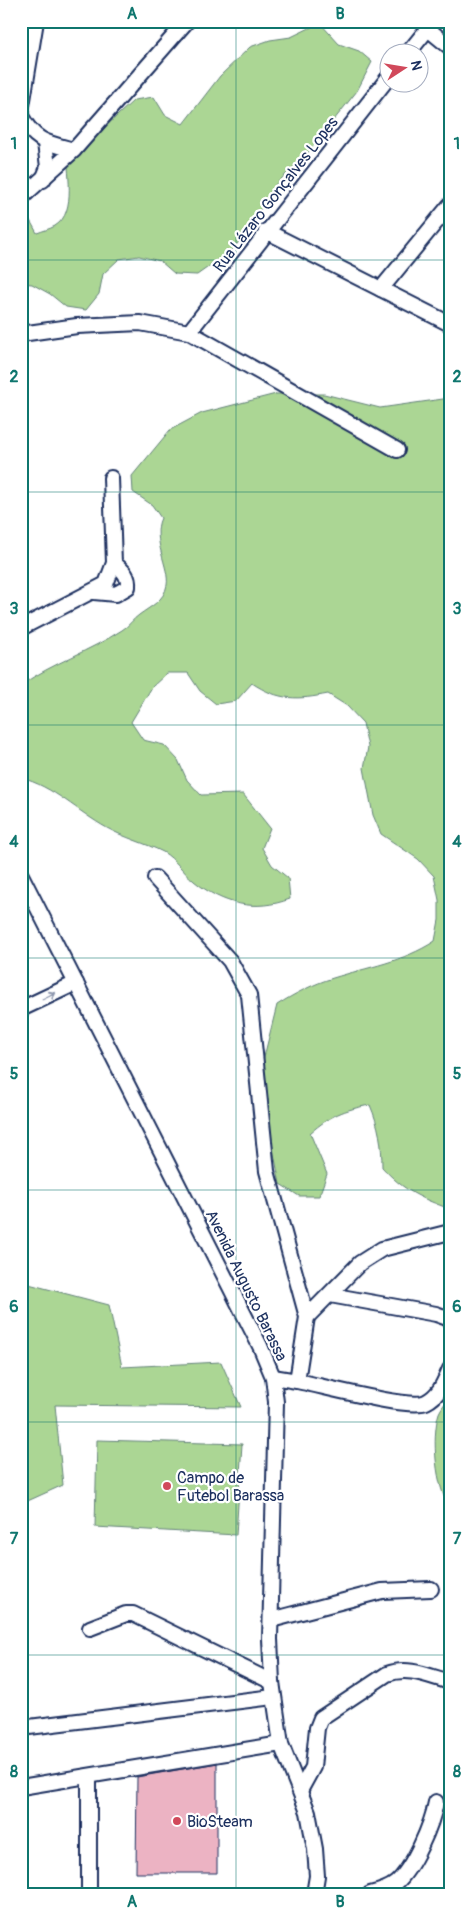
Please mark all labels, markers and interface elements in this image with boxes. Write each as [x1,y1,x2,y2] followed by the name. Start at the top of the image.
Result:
[127,4,138,24] text: A
[335,4,345,24] text: B
[378,42,428,92] north arrow
[407,59,426,72] text: N
[209,113,343,276] street label: Rua Lázaro Gonçalves Lopes
[11,134,17,154] text: 1
[454,134,460,154] text: 1
[10,367,19,387] text: 2
[453,367,462,387] text: 2
[10,599,19,619] text: 3
[453,599,462,619] text: 3
[9,832,19,852] text: 4
[452,832,462,852] text: 4
[41,991,56,1001] one-way arrow
[10,1064,19,1084] text: 5
[453,1064,462,1084] text: 5
[201,1207,291,1364] street label: Avenida Augusto Barassa
[9,1297,19,1317] text: 6
[452,1297,462,1317] text: 6
[177,1468,284,1506] place label: Campo de Futebol Barassa
[161,1480,173,1492] marker: Campo de Futebol Barassa
[10,1529,19,1549] text: 7
[453,1529,462,1549] text: 7
[10,1762,18,1782] text: 8
[453,1762,461,1782] text: 8
[187,1812,253,1832] place label: BioSteam
[171,1815,183,1827] marker: BioSteam
[127,1892,138,1912] text: A
[335,1892,345,1912] text: B

